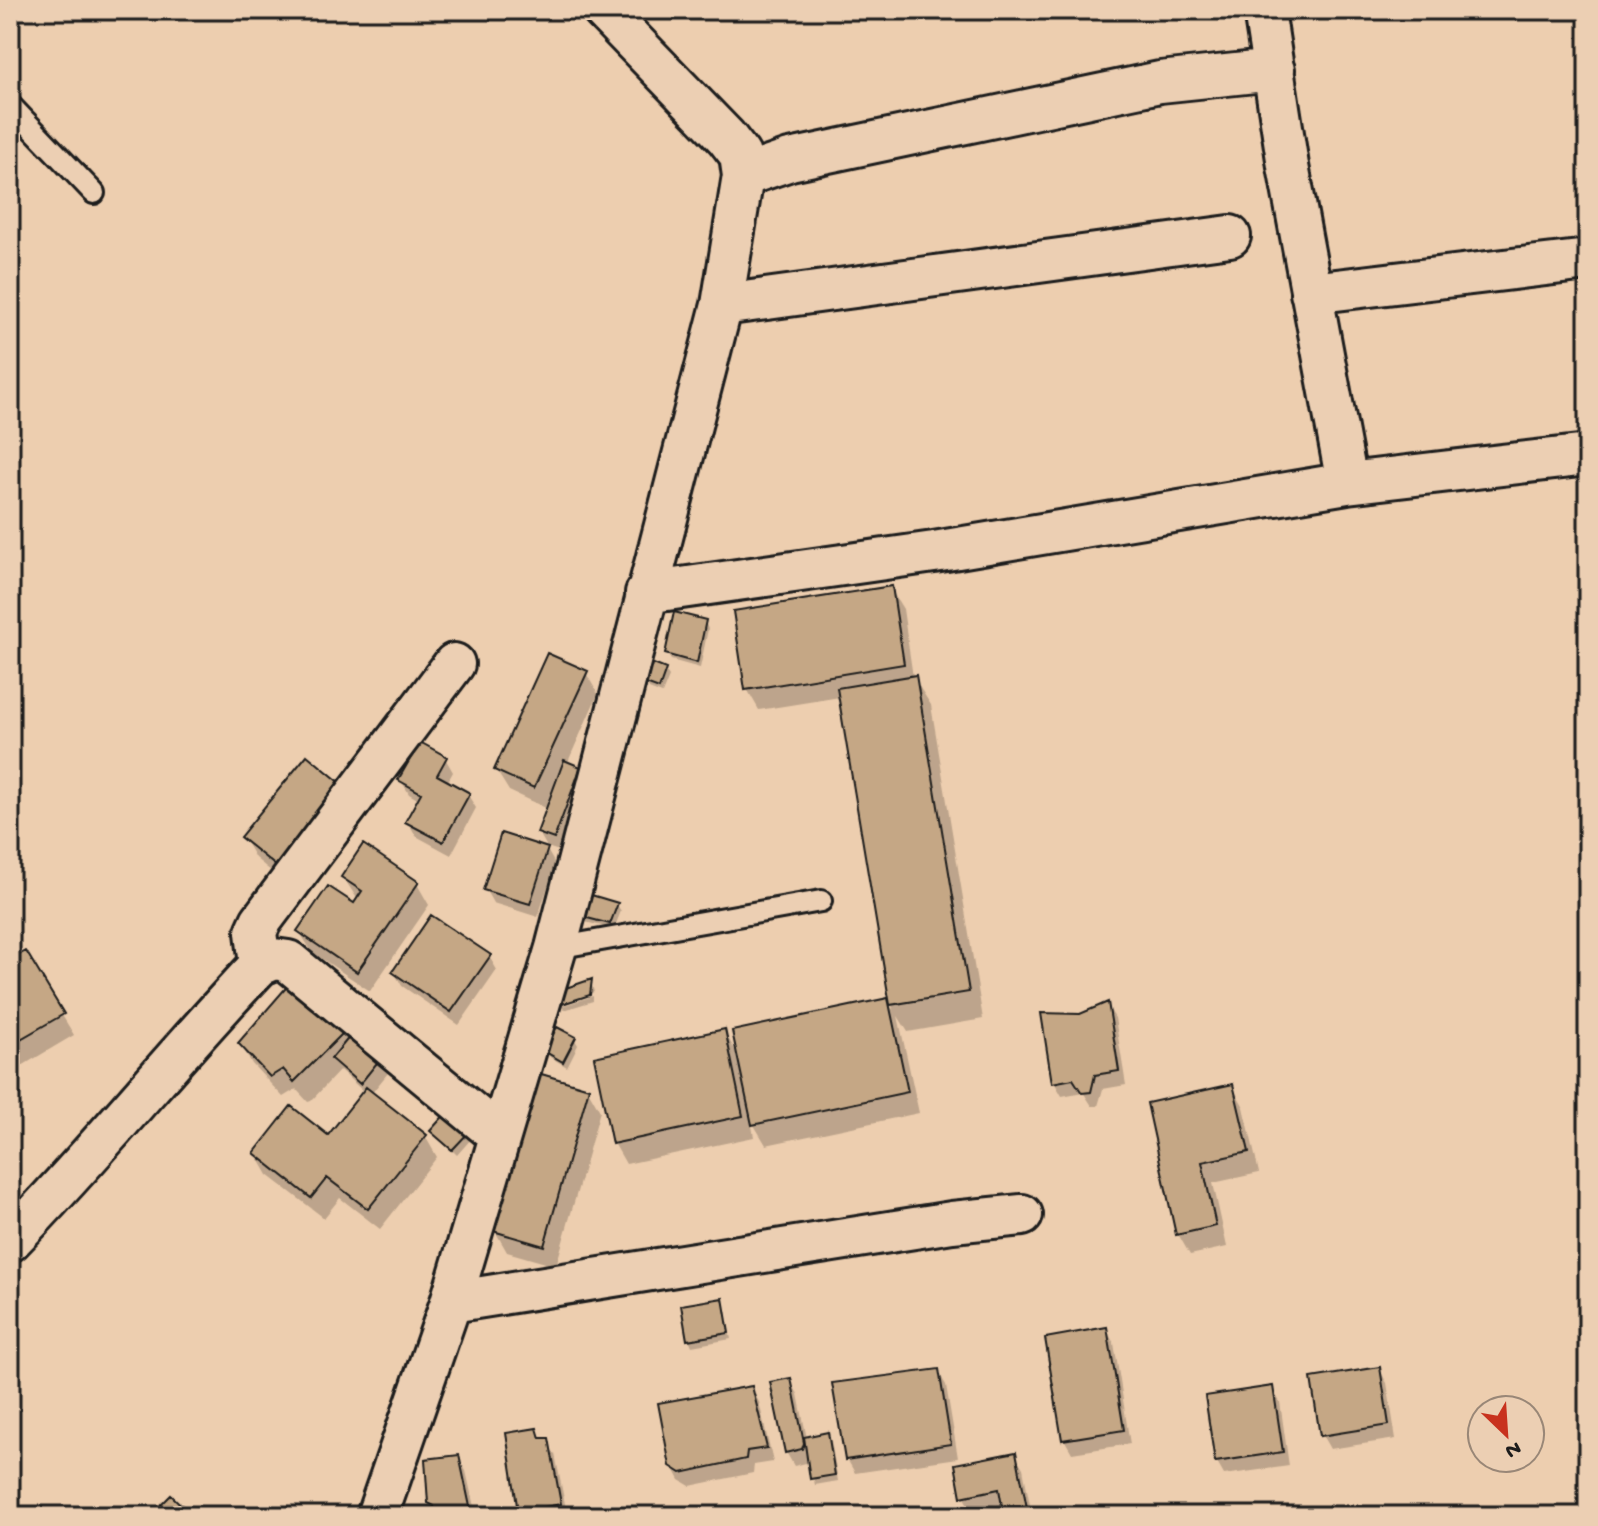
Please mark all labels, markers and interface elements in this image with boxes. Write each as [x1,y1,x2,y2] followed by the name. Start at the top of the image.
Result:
[1466,1394,1546,1474] north arrow
[1501,1434,1525,1463] text: N

